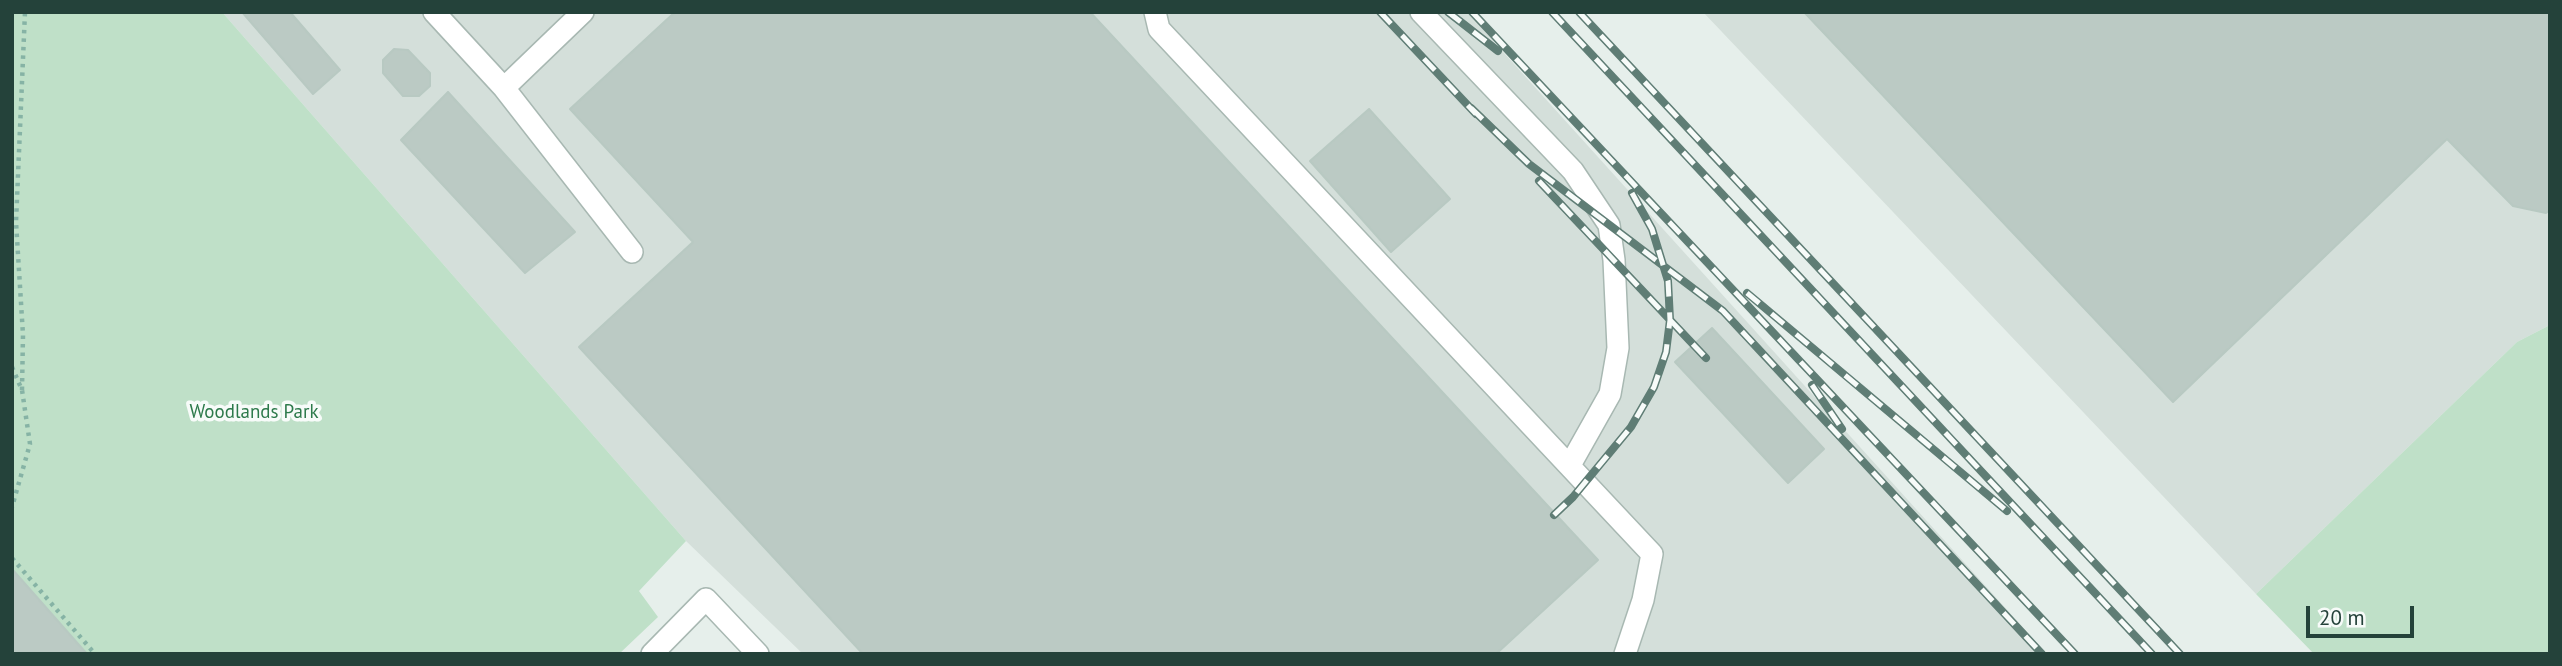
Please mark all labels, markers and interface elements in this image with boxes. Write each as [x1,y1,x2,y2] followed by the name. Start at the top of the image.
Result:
[189,402,319,424] park label: Woodlands Park
[2310,592,2418,636] scale bar
[2319,604,2365,631] text: 20 m

